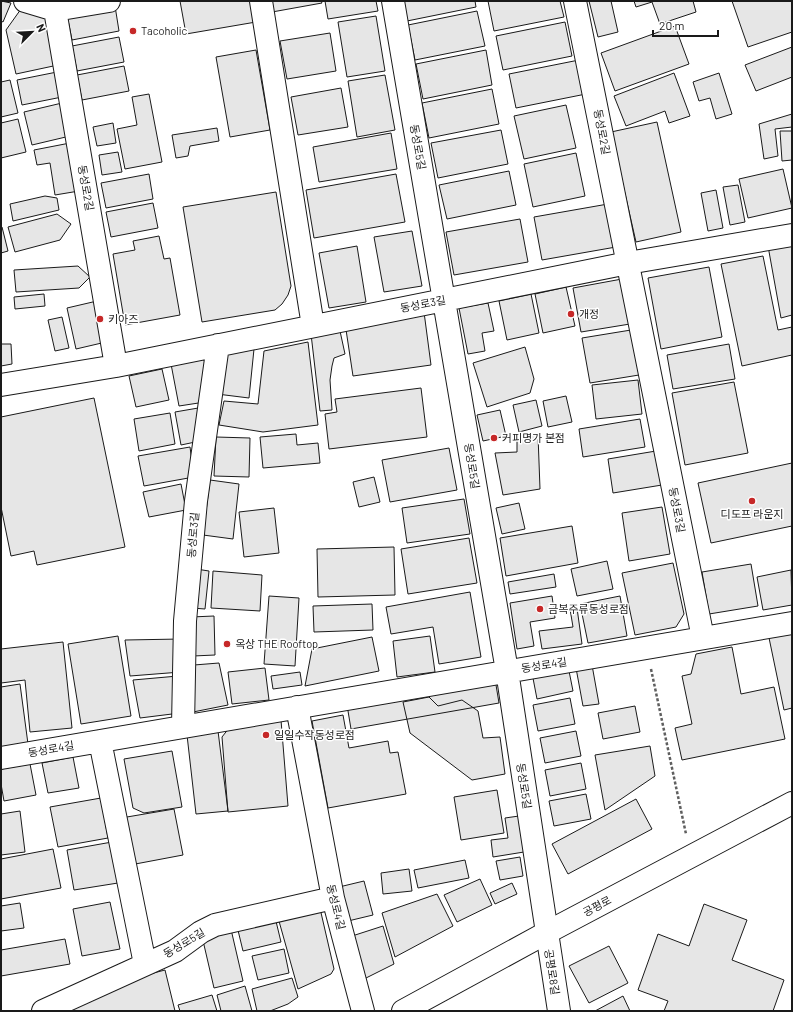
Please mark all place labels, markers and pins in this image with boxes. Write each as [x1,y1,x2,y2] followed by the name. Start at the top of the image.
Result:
[141,24,188,37] place label: Tacoholic
[128,26,138,36] marker: Tacoholic
[579,307,599,320] place label: 개정
[566,309,576,319] marker: 개정
[108,312,138,325] place label: 키아즈
[95,314,105,324] marker: 키아즈
[502,431,565,444] place label: 커피명가 본점
[489,433,499,443] marker: 커피명가 본점
[747,496,757,506] marker: 디도프 라운지
[721,507,783,520] place label: 디도프 라운지
[548,602,629,615] place label: 금복주류동성로점
[535,604,545,614] marker: 금복주류동성로점
[235,637,318,650] place label: 옥상 THE Rooftop
[222,639,232,649] marker: 옥상 THE Rooftop
[274,728,355,741] place label: 일일수작동성로점
[261,730,271,740] marker: 일일수작동성로점

